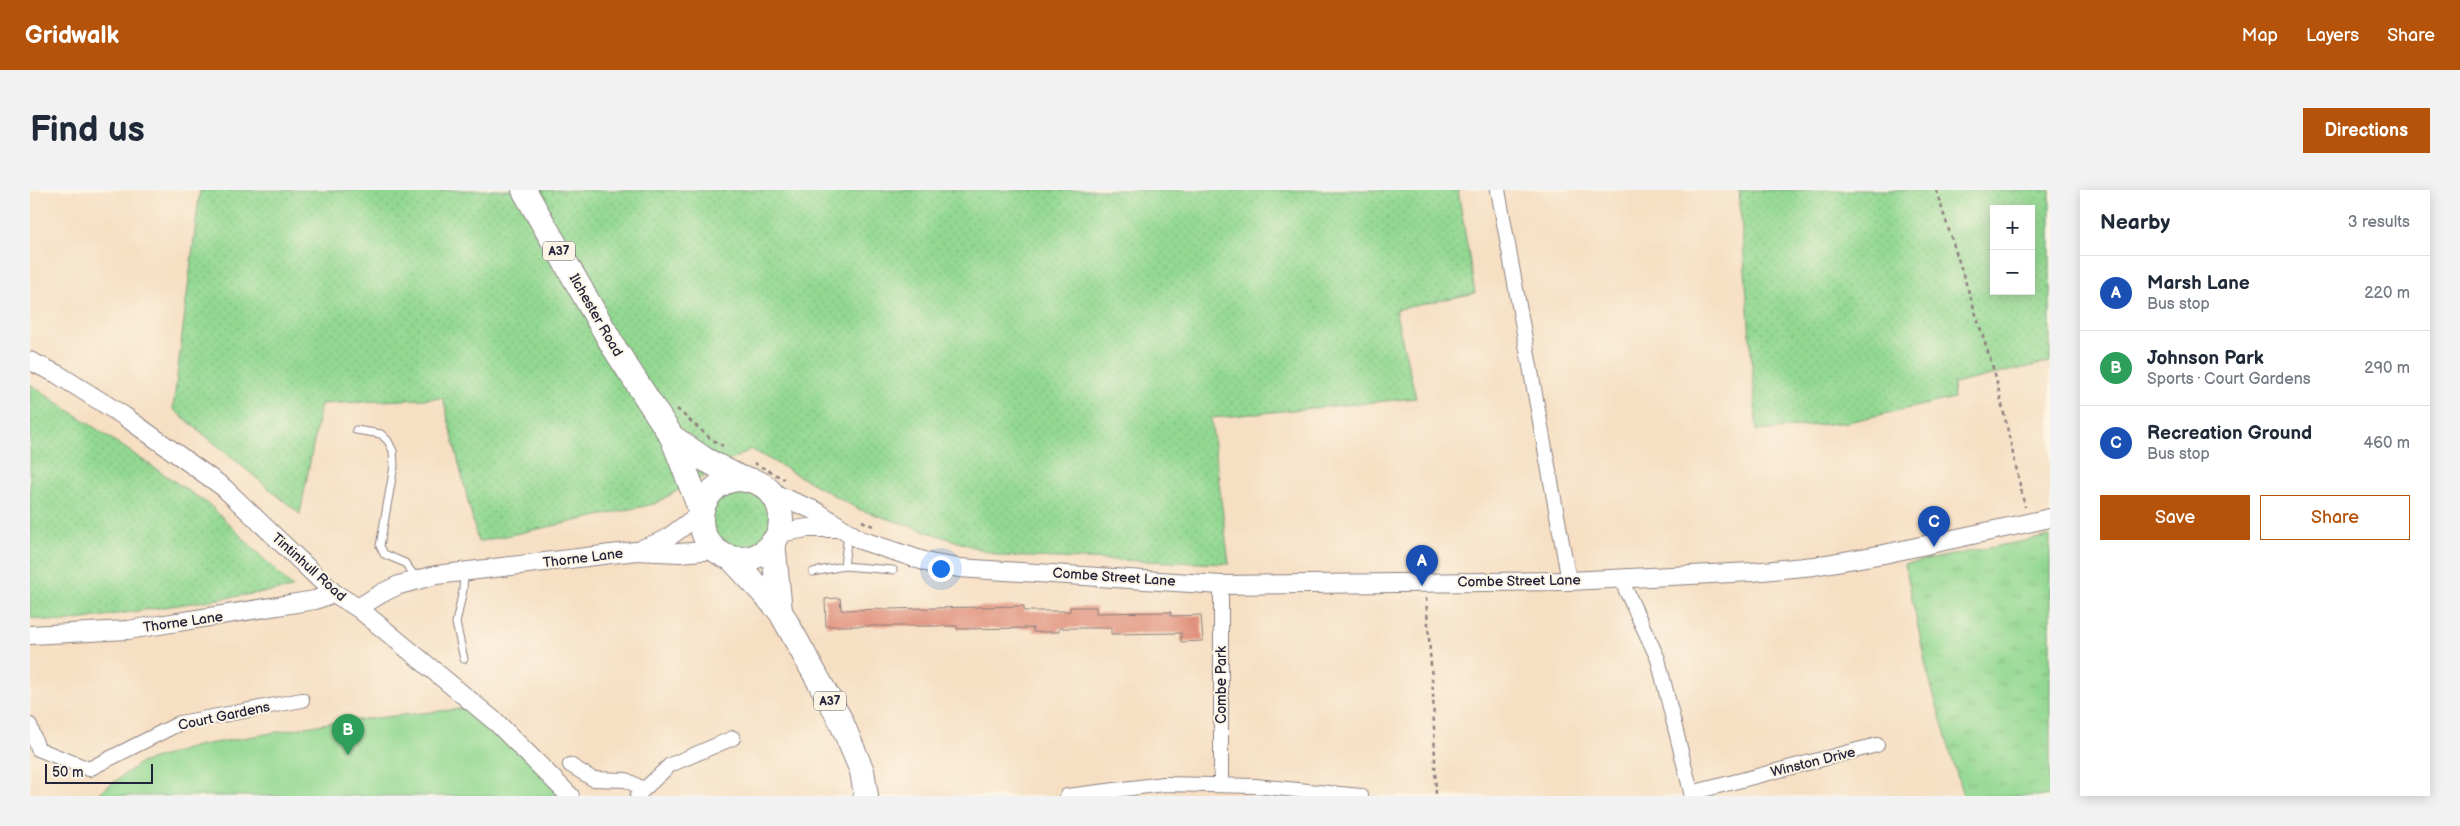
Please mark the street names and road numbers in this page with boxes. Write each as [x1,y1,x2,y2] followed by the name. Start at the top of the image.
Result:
[543,241,575,260] road number: A37
[565,271,627,359] street label: Ilchester Road
[268,529,350,605] street label: Tintinhull Road
[542,545,624,571] street label: Thorne Lane
[1052,564,1176,590] street label: Combe Street Lane
[1457,571,1581,591] street label: Combe Street Lane
[142,608,224,636] street label: Thorne Lane
[1213,646,1230,724] street label: Combe Park
[814,692,846,710] road number: A37
[177,698,271,734] street label: Court Gardens
[1769,743,1857,781] street label: Winston Drive

